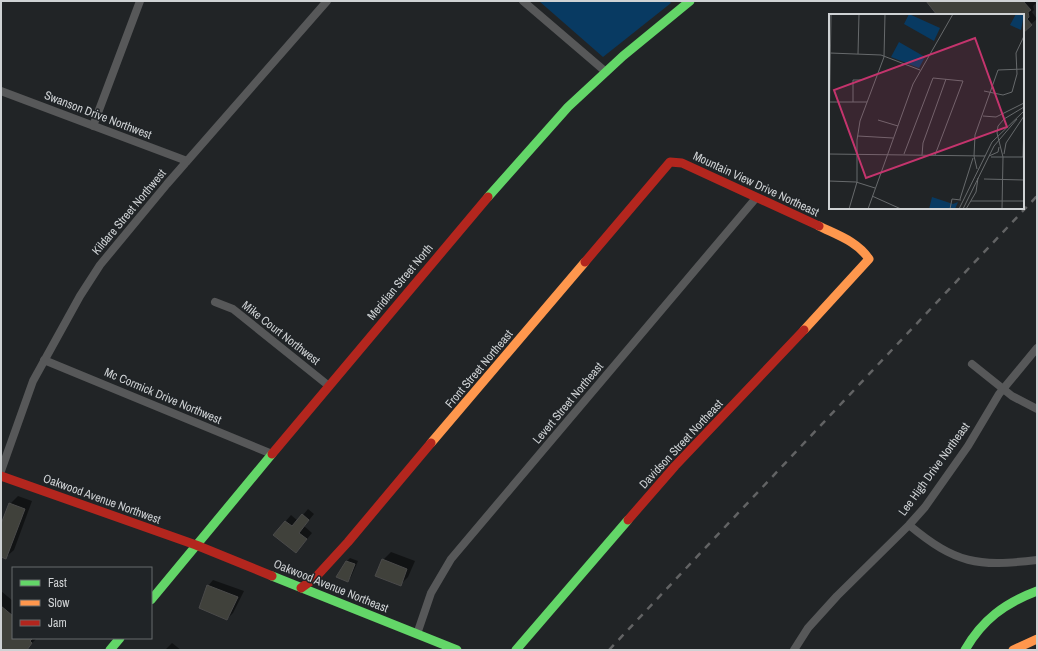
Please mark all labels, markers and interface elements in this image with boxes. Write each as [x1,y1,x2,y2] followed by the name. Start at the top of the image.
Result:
[829,14,1024,209] inset map
[42,87,154,143] street label: Swanson Drive Northwest
[690,148,822,220] street label: Mountain View Drive Northeast
[88,166,170,258] street label: Kildare Street Northwest
[363,241,437,323] street label: Meridian Street North
[239,297,324,369] street label: Mike Court Northwest
[442,326,517,411] street label: Front Street Northeast
[529,359,607,447] street label: Levert Street Northeast
[102,364,224,428] street label: Mc Cormick Drive Northwest
[636,396,727,492] street label: Davidson Street Northeast
[895,419,973,519] street label: Lee High Drive Northeast
[41,470,163,528] street label: Oakwood Avenue Northwest
[271,556,391,616] street label: Oakwood Avenue Northeast
[12,567,152,639] legend
[48,575,67,591] text: Fast
[48,595,70,611] text: Slow
[48,615,67,631] text: Jam

